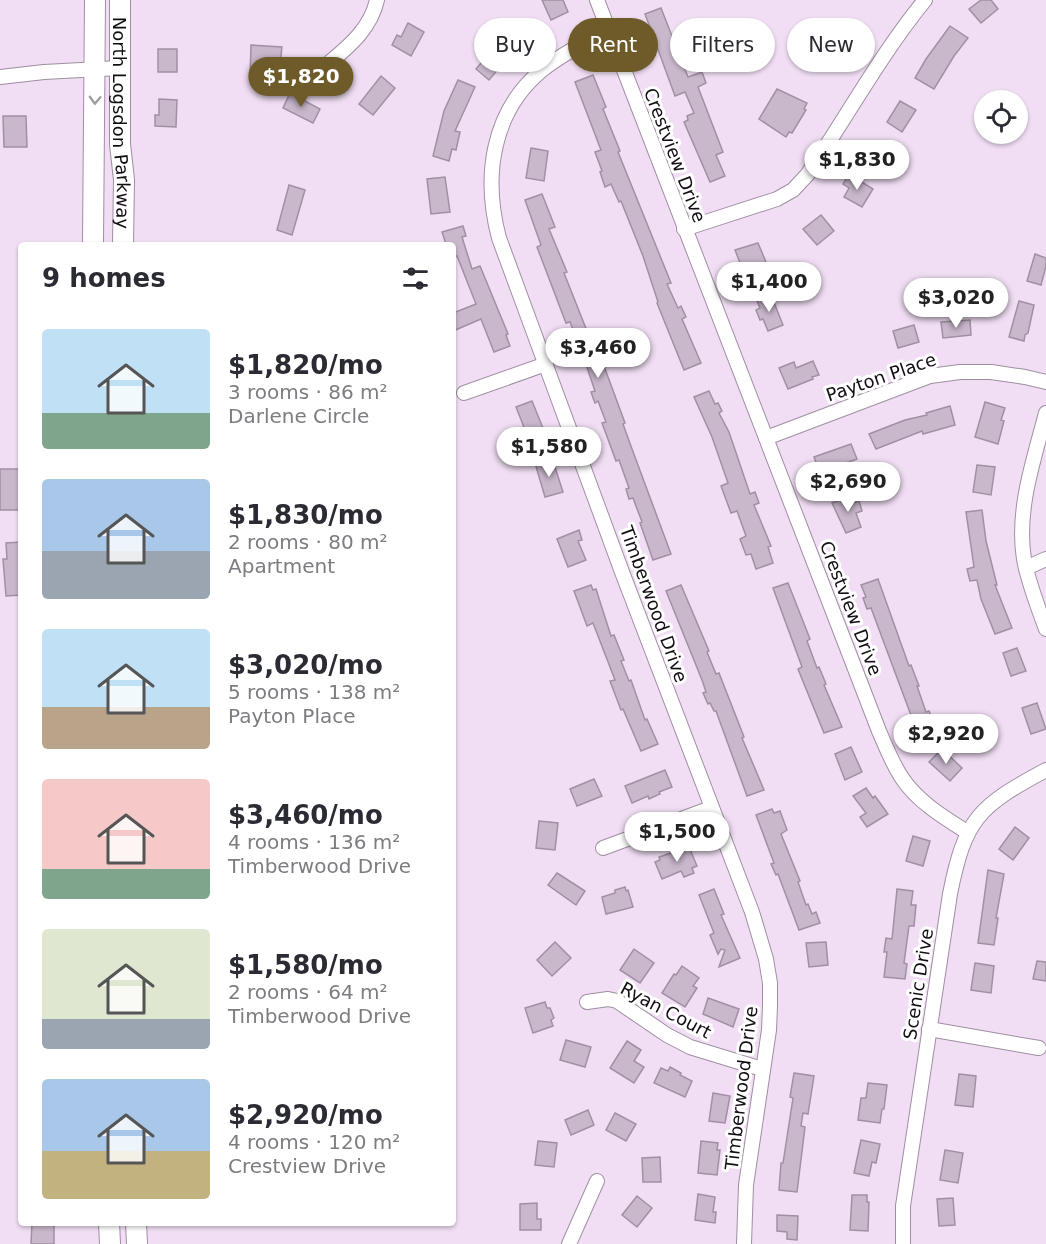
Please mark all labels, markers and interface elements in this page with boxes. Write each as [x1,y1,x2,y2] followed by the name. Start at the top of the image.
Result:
[110,17,135,230] street label: North Logsdon Parkway
[474,18,556,72] chip: Buy
[568,18,658,72] chip: Rent
[670,18,775,72] chip: Filters
[787,18,875,72] chip: New
[252,57,350,108] pin: $1,820
[262,64,340,88] text: $1,820
[640,85,710,225] street label: Crestview Drive
[974,90,1028,144] map controls
[974,90,1028,144] button: locate
[89,96,102,105] one-way arrow
[808,140,906,191] pin: $1,830
[818,147,896,171] text: $1,830
[399,262,432,295] icon: filters
[720,262,818,313] pin: $1,400
[42,263,166,293] text: 9 homes
[730,269,808,293] text: $1,400
[907,278,1005,329] pin: $3,020
[917,285,995,309] text: $3,020
[549,328,647,379] pin: $3,460
[559,335,637,359] text: $3,460
[823,348,939,406] street label: Payton Place
[228,350,383,380] text: $1,820/mo
[90,353,162,425] icon: home
[228,380,388,404] text: 3 rooms · 86 m²
[228,404,369,428] text: Darlene Circle
[500,427,598,478] pin: $1,580
[510,434,588,458] text: $1,580
[799,462,897,513] pin: $2,690
[809,469,887,493] text: $2,690
[228,500,383,530] text: $1,830/mo
[90,503,162,575] icon: home
[616,522,692,685] street label: Timberwood Drive
[228,530,388,554] text: 2 rooms · 80 m²
[816,538,886,678] street label: Crestview Drive
[228,554,335,578] text: Apartment
[228,650,383,680] text: $3,020/mo
[90,653,162,725] icon: home
[228,680,400,704] text: 5 rooms · 138 m²
[228,704,356,728] text: Payton Place
[897,714,995,765] pin: $2,920
[907,721,985,745] text: $2,920
[228,800,383,830] text: $3,460/mo
[90,803,162,875] icon: home
[628,812,726,863] pin: $1,500
[638,819,716,843] text: $1,500
[228,830,400,854] text: 4 rooms · 136 m²
[228,854,411,878] text: Timberwood Drive
[899,927,937,1041] street label: Scenic Drive
[228,950,383,980] text: $1,580/mo
[90,953,162,1025] icon: home
[617,977,715,1043] street label: Ryan Court
[228,980,388,1004] text: 2 rooms · 64 m²
[228,1004,411,1028] text: Timberwood Drive
[720,1005,761,1172] street label: Timberwood Drive
[228,1100,383,1130] text: $2,920/mo
[90,1103,162,1175] icon: home
[228,1130,400,1154] text: 4 rooms · 120 m²
[228,1154,386,1178] text: Crestview Drive

